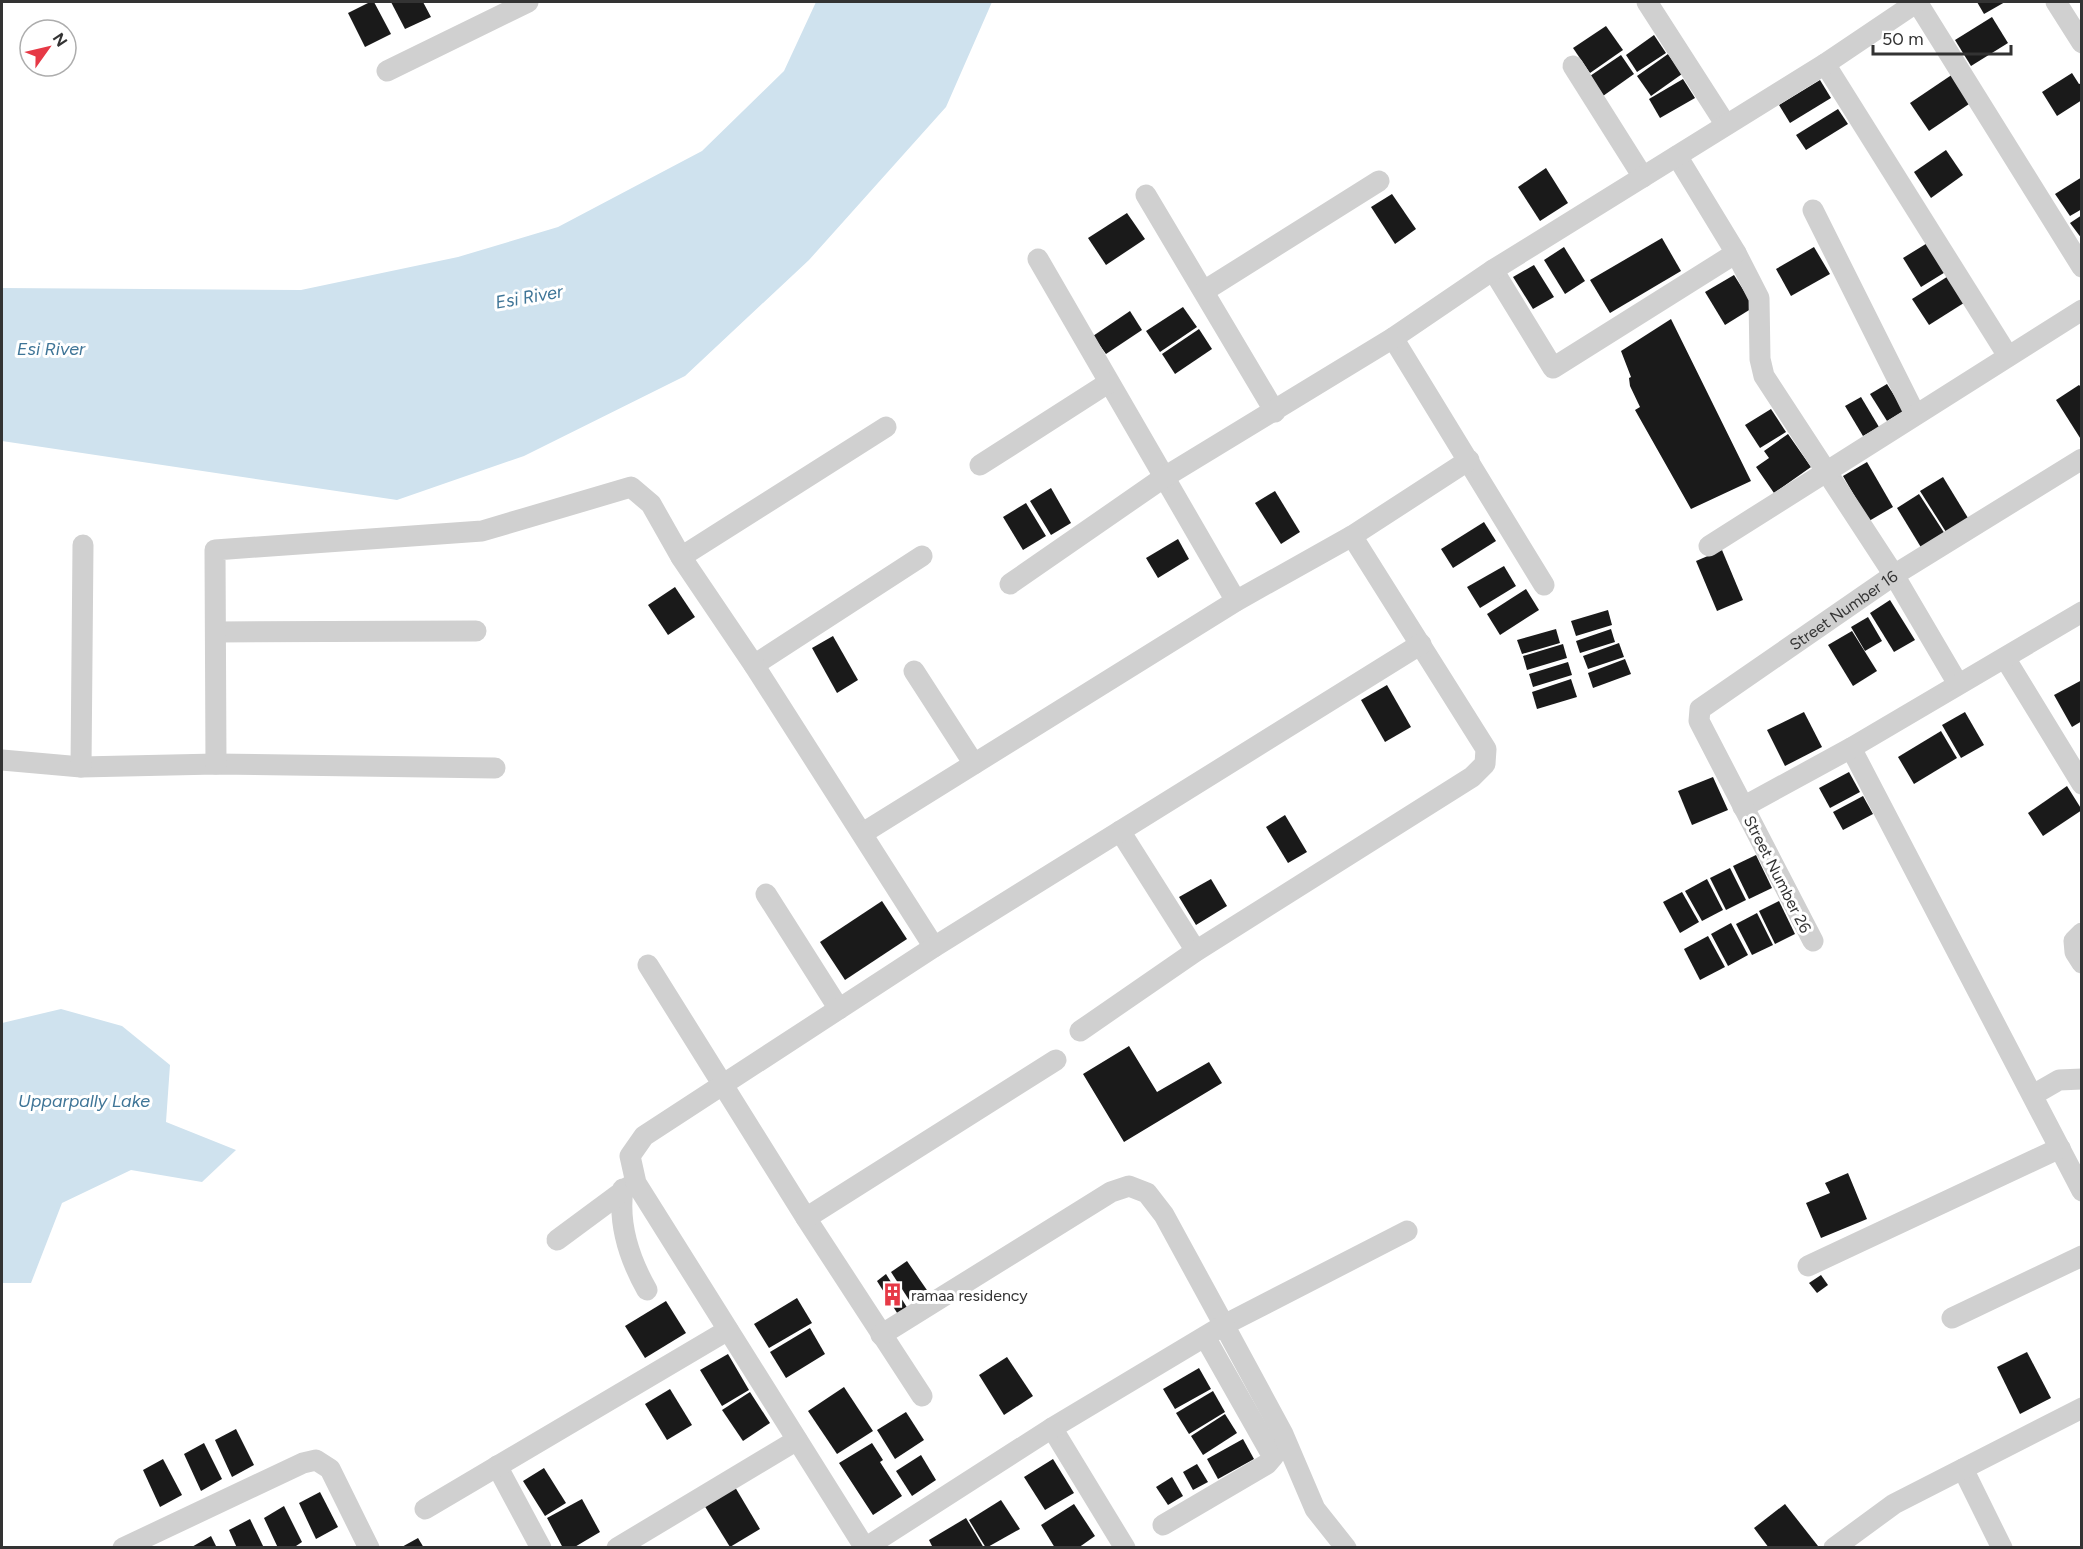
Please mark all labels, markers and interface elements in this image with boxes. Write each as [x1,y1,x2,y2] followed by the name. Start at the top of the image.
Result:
[18,18,78,78] north arrow
[1873,18,2011,56] scale bar
[1882,28,1924,50] text: 50 m
[49,29,71,50] text: N
[493,280,565,314] water label: Esi River
[17,338,86,360] water label: Esi River
[1786,567,1901,654] street label: Street Number 16
[1740,812,1815,936] street label: Street Number 26
[18,1090,150,1112] water label: Upparpally Lake
[880,1282,906,1308] building icon: ramaa residency
[911,1286,1028,1305] place label: ramaa residency

